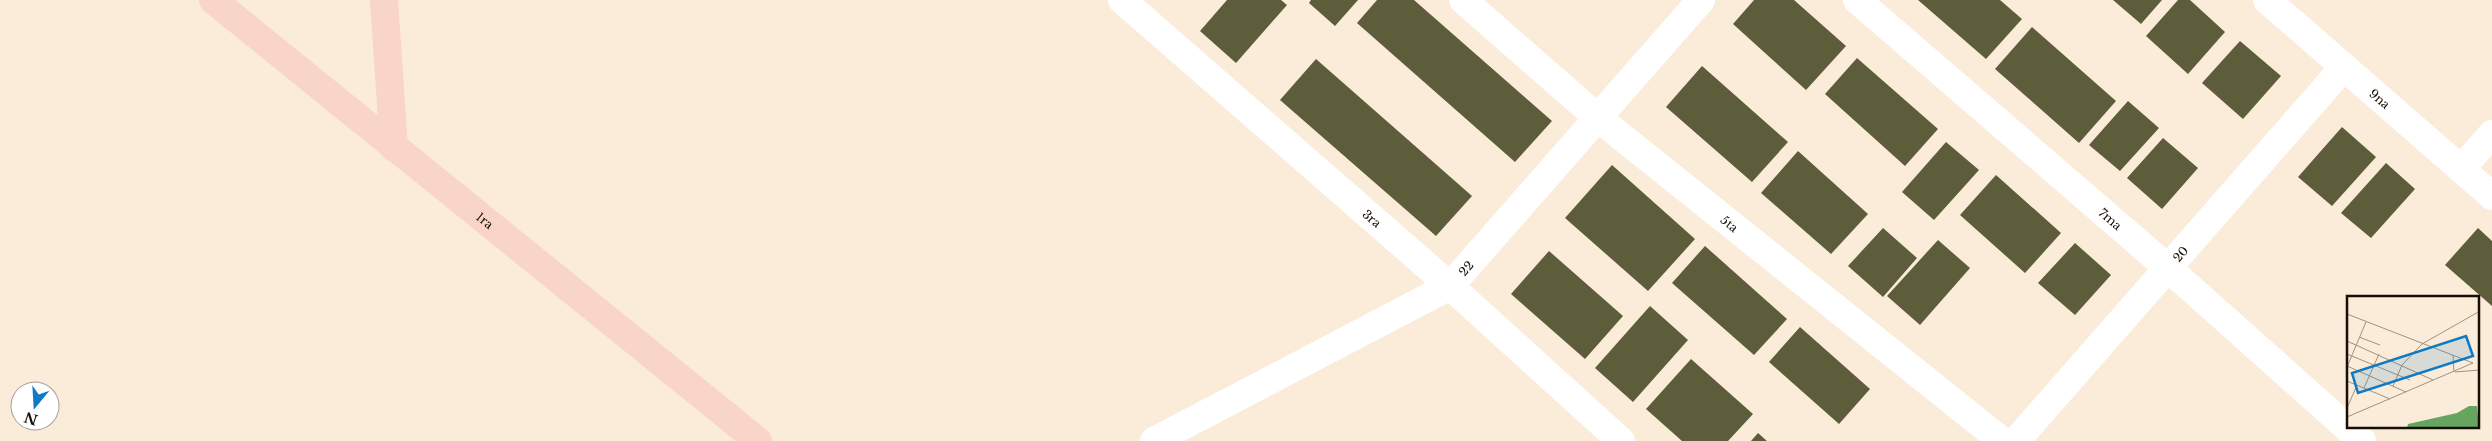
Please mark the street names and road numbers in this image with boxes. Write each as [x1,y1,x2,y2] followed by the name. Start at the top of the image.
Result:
[2367,85,2394,112] street label: 9na
[2096,205,2126,233] street label: 7ma
[1360,206,1385,231] street label: 3ra
[473,209,497,232] street label: 1ra
[1718,212,1742,235] street label: 5ta
[2169,243,2191,265] street label: 20
[1455,258,1476,279] street label: 22

